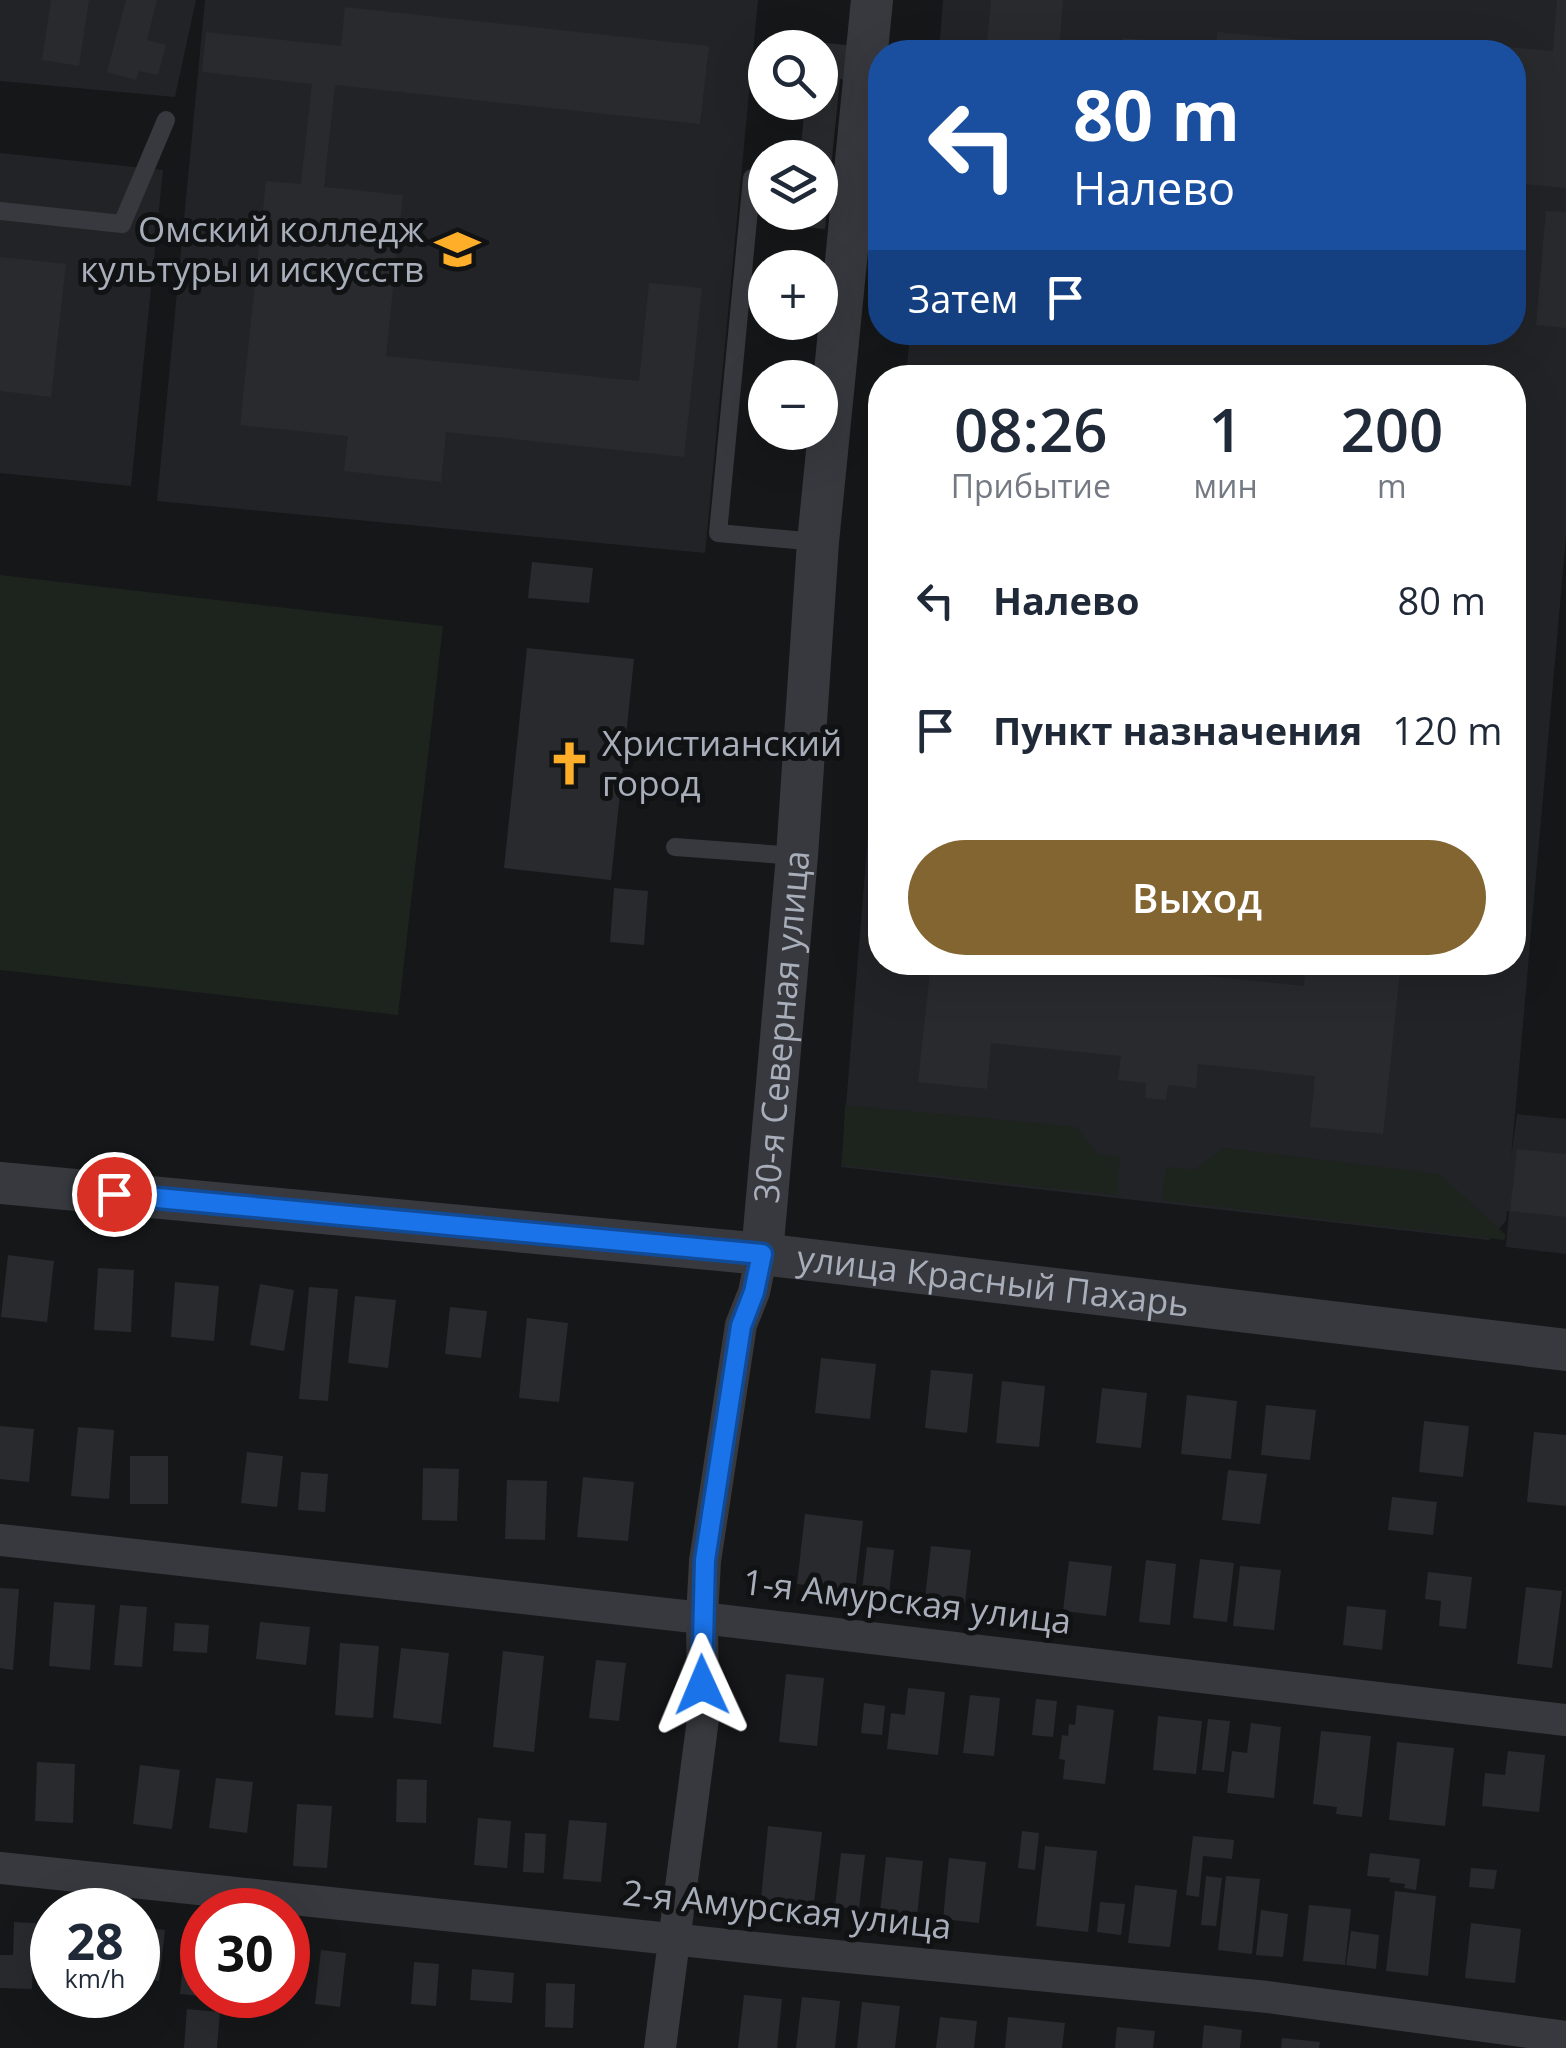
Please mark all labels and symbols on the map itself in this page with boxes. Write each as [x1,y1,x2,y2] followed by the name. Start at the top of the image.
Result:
[80,205,424,292] place label: Омский колледж культуры и искусств
[433,226,481,274] school or university icon: Омский колледж культуры и искусств
[602,719,842,806] place label: Христианский город
[545,740,593,788] church icon: Христианский город
[742,848,819,1205] street label: 30-я Северная улица
[72,1152,157,1237] pin
[795,1233,1192,1327] street label: улица Красный Пахарь
[740,1557,1074,1644] street label: 1-я Амурская улица
[650,1633,754,1737] position arrow
[620,1868,954,1949] street label: 2-я Амурская улица
[180,1888,310,2018] speed limit sign: 30

